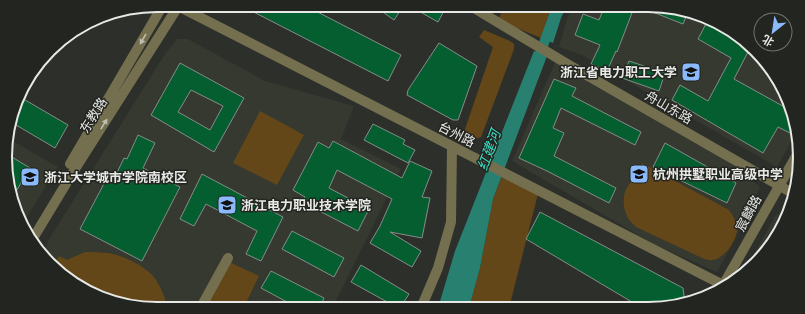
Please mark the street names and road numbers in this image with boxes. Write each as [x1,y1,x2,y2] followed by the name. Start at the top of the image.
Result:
[642,88,695,127] street label: 舟山东路
[77,95,110,136] street label: 东教路
[436,119,478,150] street label: 台州路
[732,193,764,234] street label: 宸麟路

